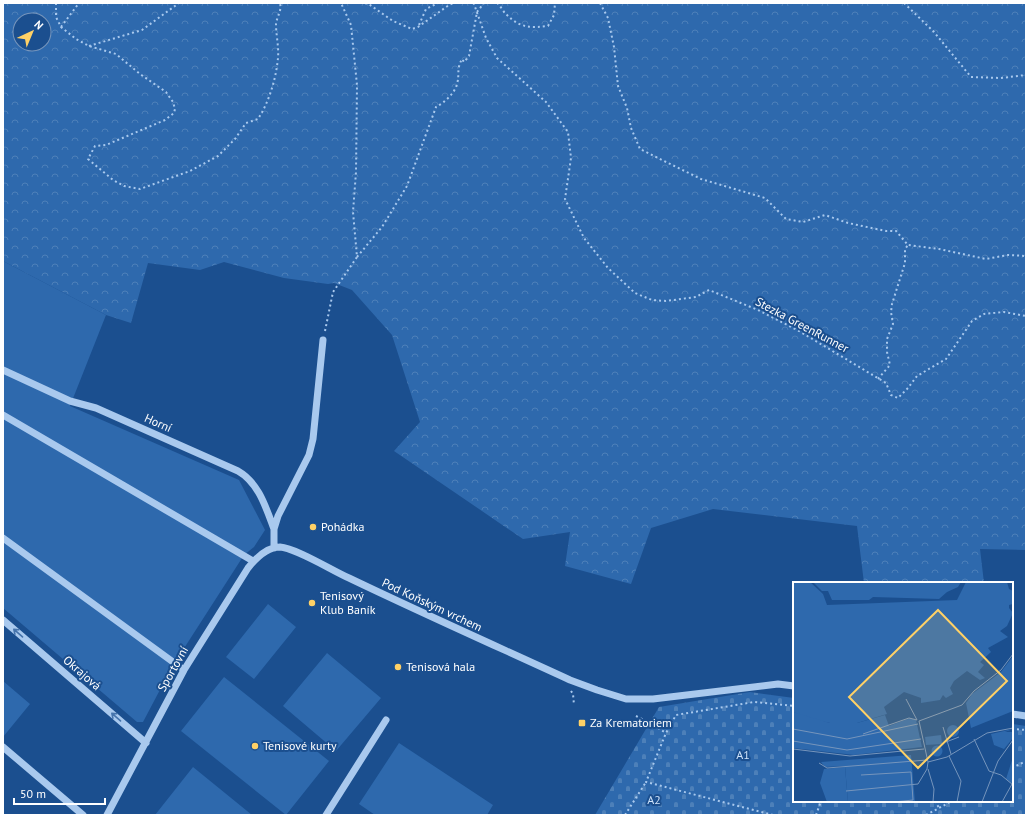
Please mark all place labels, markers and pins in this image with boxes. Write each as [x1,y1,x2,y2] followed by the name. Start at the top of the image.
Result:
[321,519,364,534] place label: Pohádka
[308,522,318,532] marker: Pohádka
[320,588,376,617] place label: Tenisový Klub Baník
[307,598,317,608] marker: Tenisový Klub Baník
[406,659,475,674] place label: Tenisová hala
[393,662,403,672] marker: Tenisová hala
[590,715,672,730] place label: Za Krematoriem
[577,718,587,728] marker: Za Krematoriem
[263,738,337,753] place label: Tenisové kurty
[250,741,260,751] marker: Tenisové kurty

